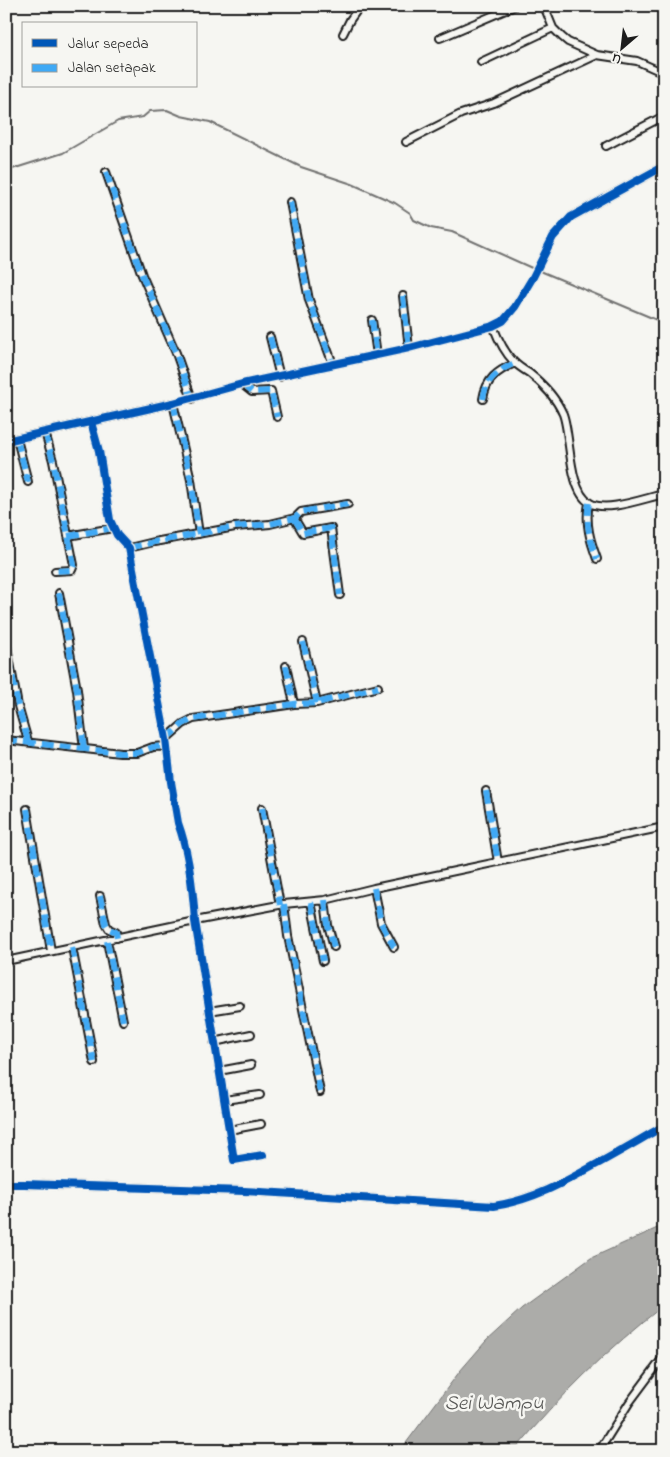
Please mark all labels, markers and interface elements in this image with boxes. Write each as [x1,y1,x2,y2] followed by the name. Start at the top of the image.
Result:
[22,22,198,88] legend
[598,22,648,72] north arrow
[68,33,149,55] text: Jalur sepeda
[608,47,625,70] text: U
[68,57,156,79] text: Jalan setapak
[444,1389,544,1419] water label: Sei Wampu

